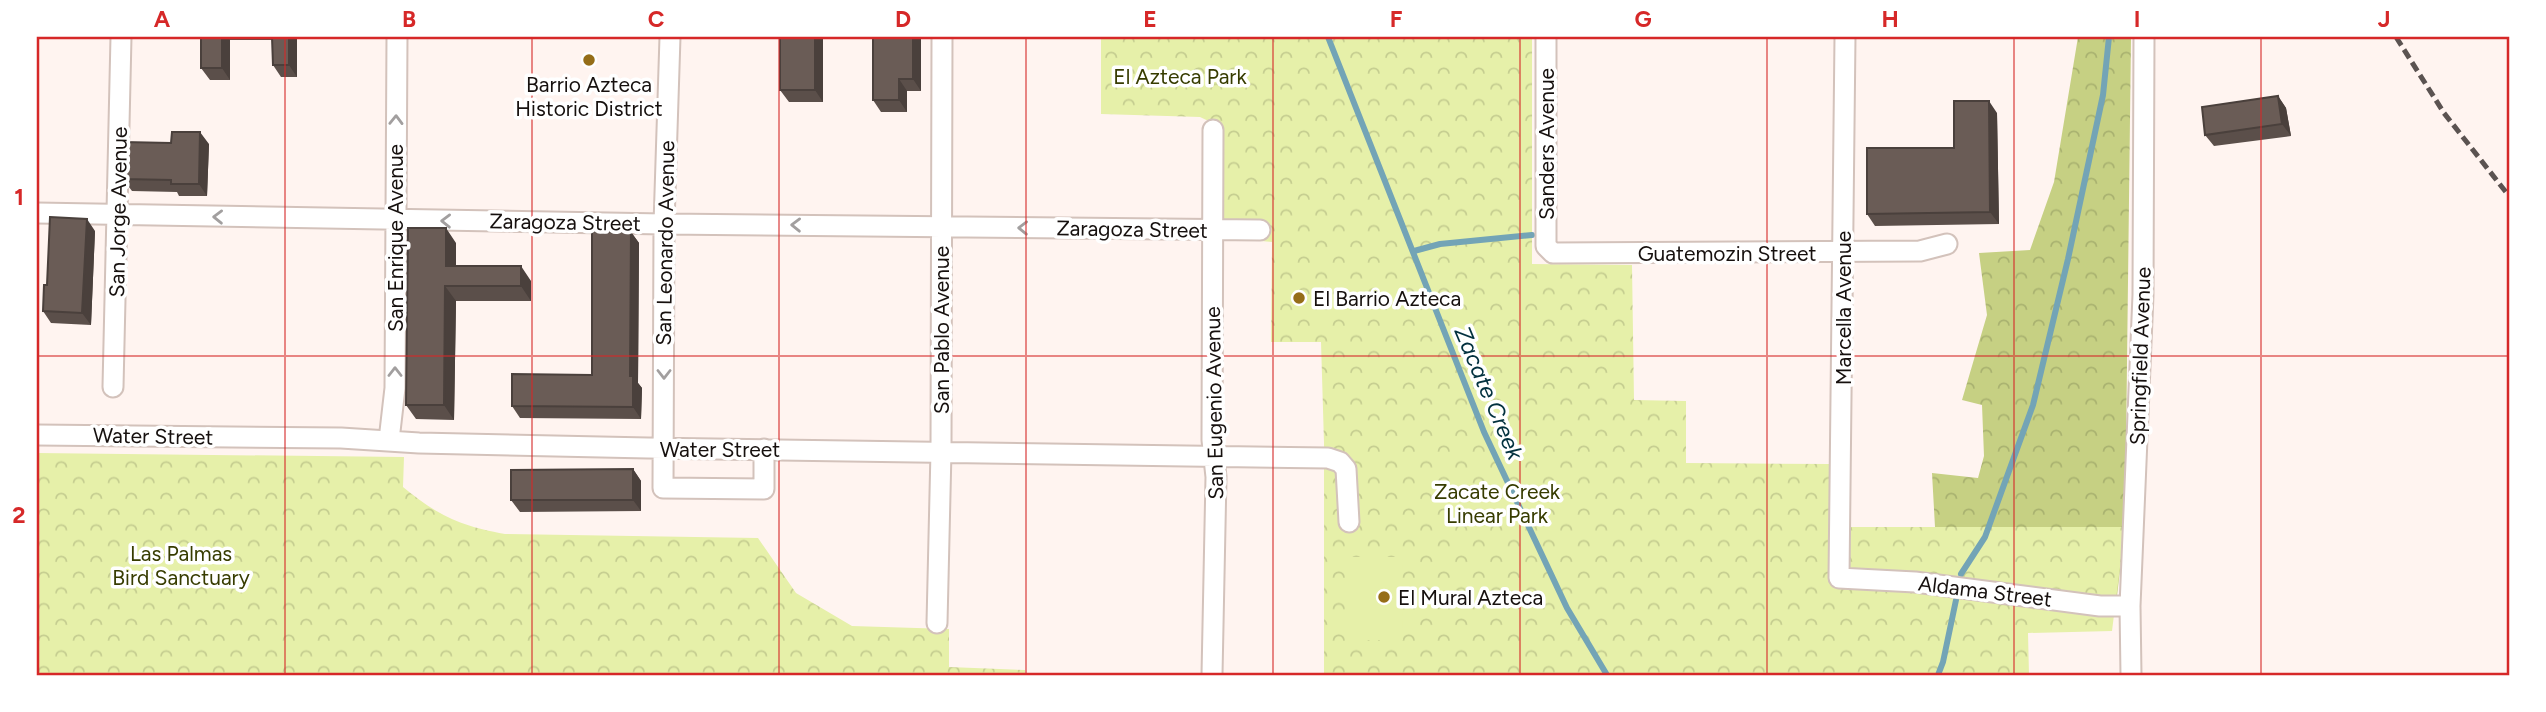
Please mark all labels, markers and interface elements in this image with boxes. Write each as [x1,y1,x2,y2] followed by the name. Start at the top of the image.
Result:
[154,5,171,33] text: A
[402,5,416,33] text: B
[648,5,665,33] text: C
[895,5,911,33] text: D
[1143,5,1157,33] text: E
[1390,5,1403,33] text: F
[1634,5,1652,33] text: G
[1881,5,1899,33] text: H
[2134,5,2140,33] text: I
[2378,5,2390,33] text: J
[581,52,597,68] marker: Barrio Azteca Historic District
[1113,64,1247,89] park label: El Azteca Park
[1534,68,1559,220] street label: Sanders Avenue
[515,72,663,121] place label: Barrio Azteca Historic District
[388,114,404,124] one-way arrow
[104,126,132,298] street label: San Jorge Avenue
[651,140,679,346] street label: San Leonardo Avenue
[383,144,408,332] street label: San Enrique Avenue
[14,183,24,211] text: 1
[489,208,641,236] street label: Zaragoza Street
[212,209,223,225] one-way arrow
[440,213,451,228] one-way arrow
[1056,215,1208,243] street label: Zaragoza Street
[790,217,800,233] one-way arrow
[1017,220,1028,236] one-way arrow
[1831,231,1856,385] street label: Marcella Avenue
[1638,241,1816,266] street label: Guatemozin Street
[929,246,954,414] street label: San Pablo Avenue
[2124,266,2156,446] street label: Springfield Avenue
[1313,286,1461,311] place label: El Barrio Azteca
[1291,290,1307,306] marker: El Barrio Azteca
[1200,306,1228,500] street label: San Eugenio Avenue
[1448,322,1530,465] water label: Zacate Creek
[387,366,403,376] one-way arrow
[656,370,672,380] one-way arrow
[93,422,213,450] street label: Water Street
[660,437,780,462] street label: Water Street
[1434,479,1561,528] park label: Zacate Creek Linear Park
[12,501,26,529] text: 2
[112,541,250,590] park label: Las Palmas Bird Sanctuary
[1917,570,2053,612] street label: Aldama Street
[1398,585,1543,610] place label: El Mural Azteca
[1376,589,1392,605] marker: El Mural Azteca

